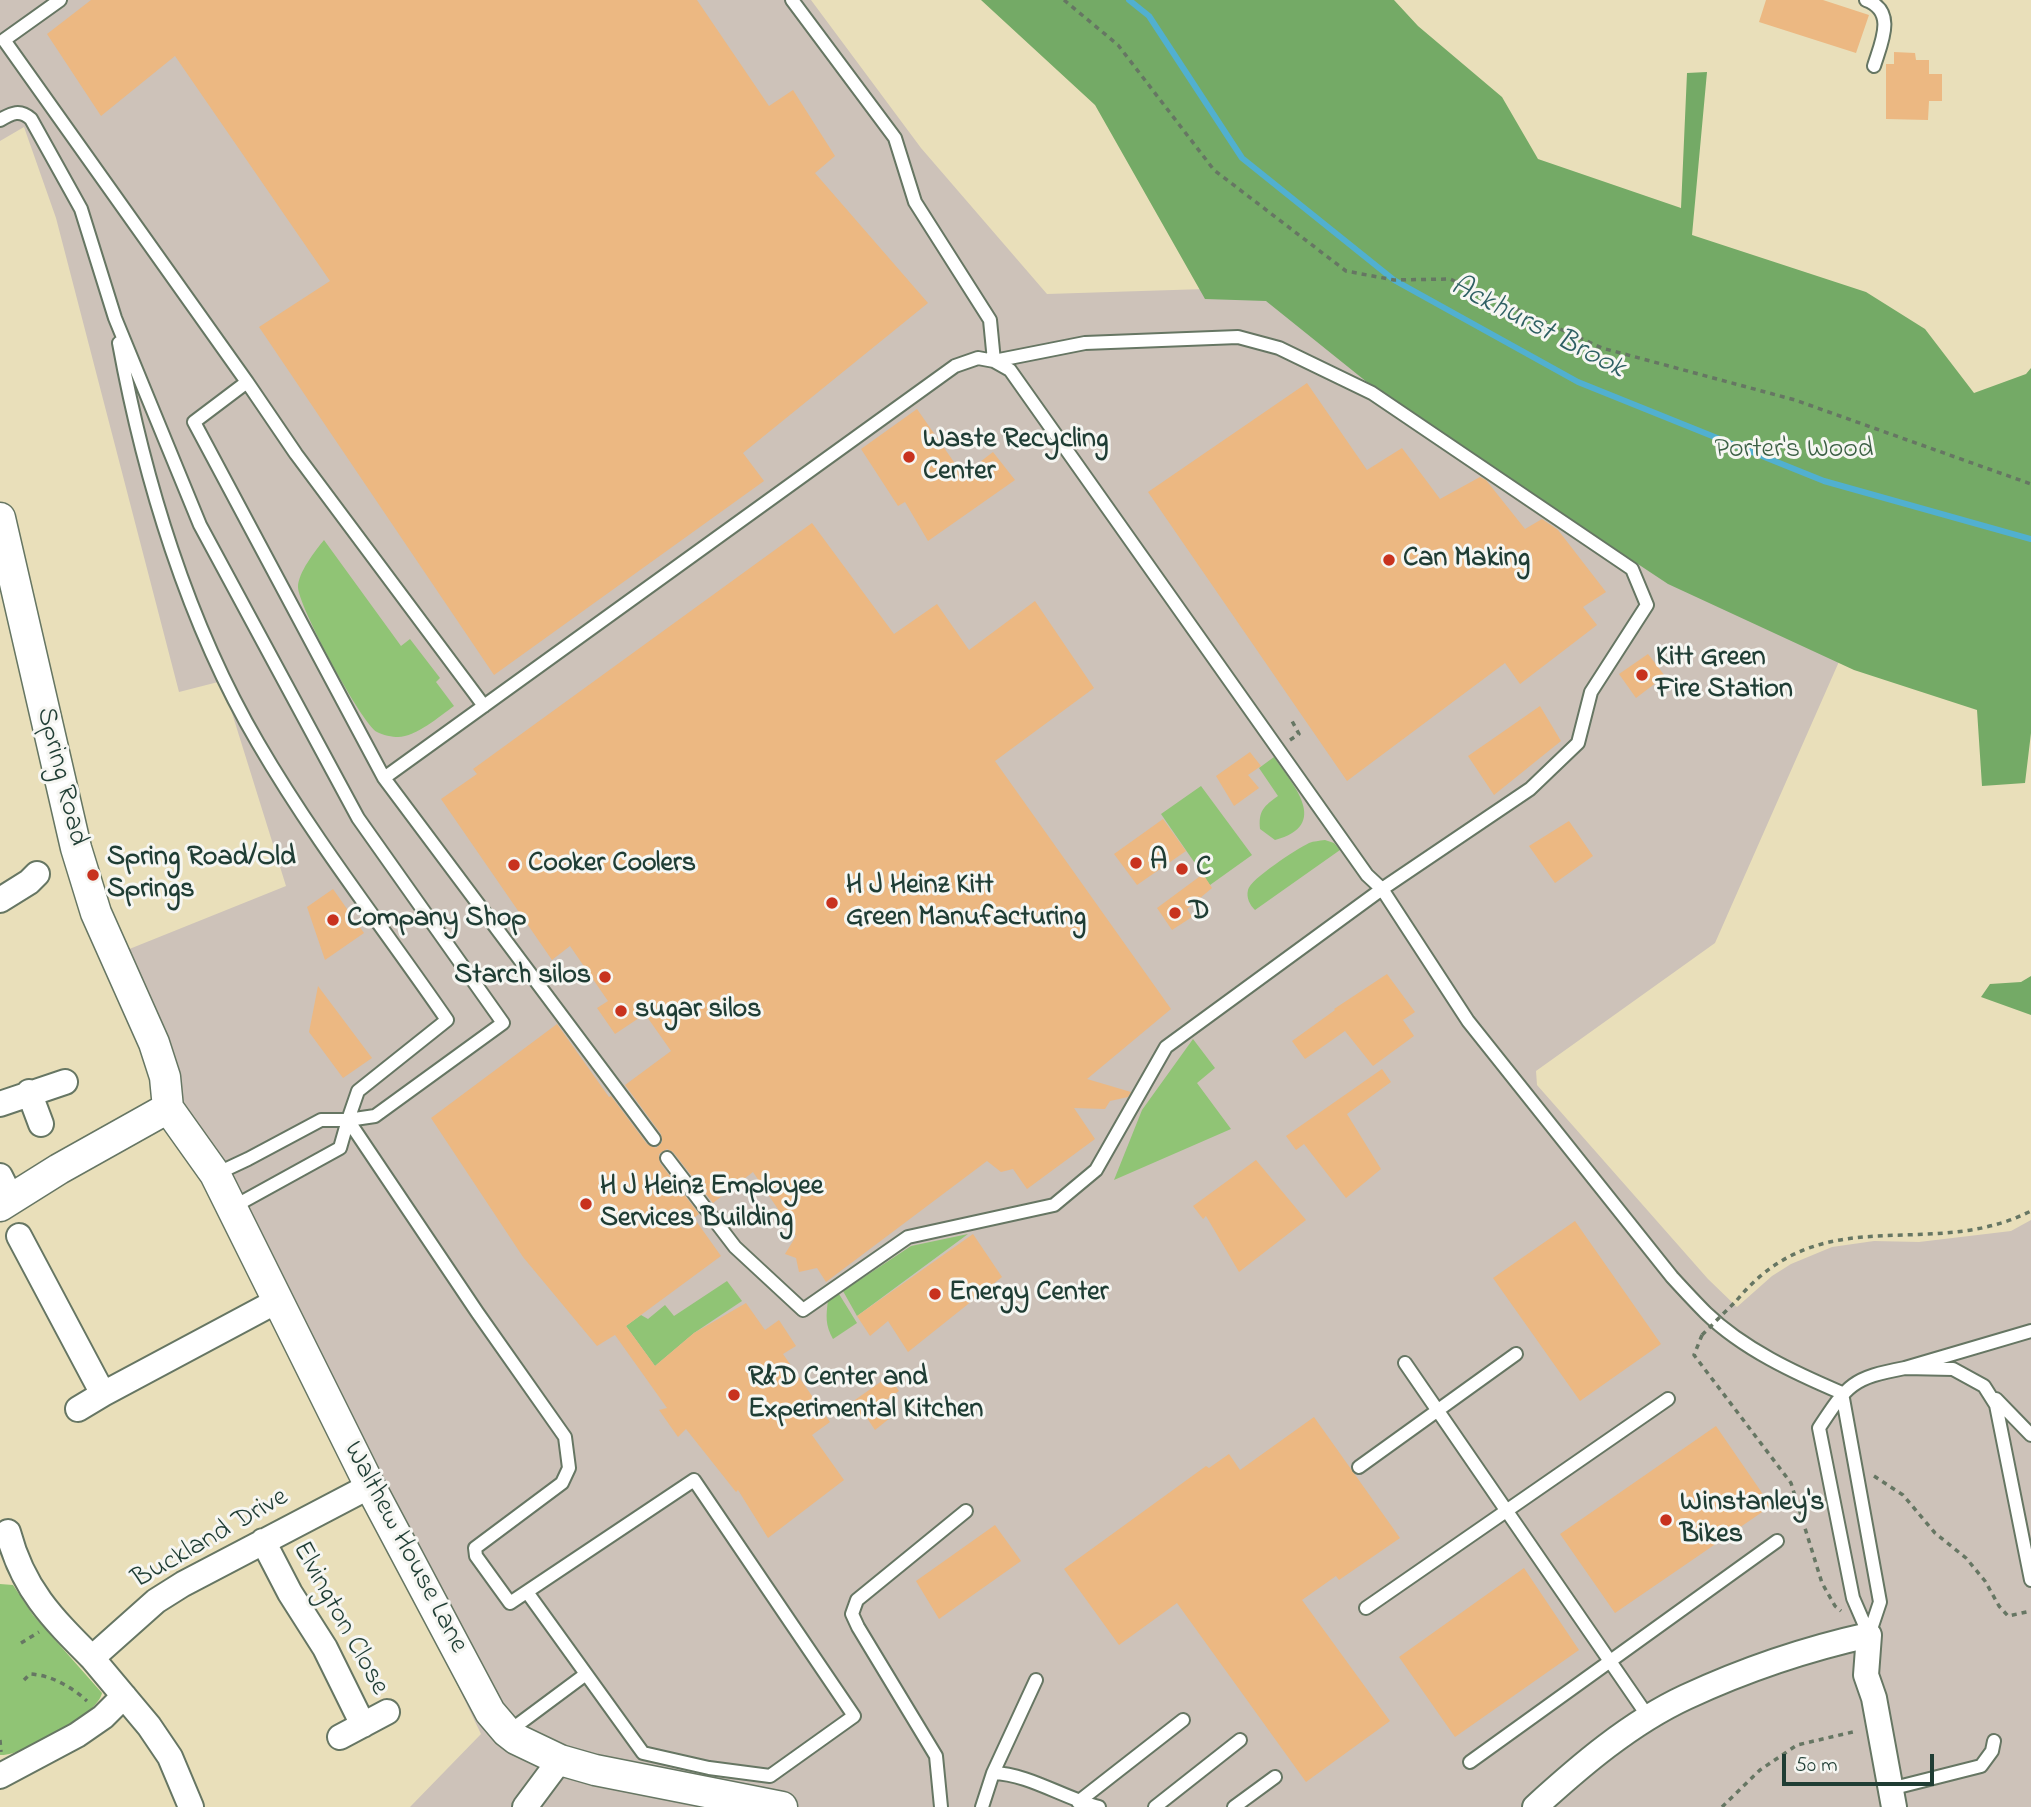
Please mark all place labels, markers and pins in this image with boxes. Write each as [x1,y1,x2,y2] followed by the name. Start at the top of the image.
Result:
[923,424,1108,490] place label: Waste Recycling Center
[901,449,917,465] marker: Waste Recycling Center
[1403,543,1530,577] place label: Can Making
[1381,552,1397,568] marker: Can Making
[1656,642,1793,708] place label: Kitt Green Fire Station
[1634,667,1650,683] marker: Kitt Green Fire Station
[107,842,296,908] place label: Spring Road/Old Springs
[1150,846,1167,880] place label: A
[528,848,696,882] place label: Cooker Coolers
[1196,852,1211,886] place label: C
[1128,855,1144,871] marker: A
[506,857,522,873] marker: Cooker Coolers
[1174,861,1190,877] marker: C
[85,867,101,883] marker: Spring Road/Old Springs
[846,870,1086,936] place label: H J Heinz Kitt Green Manufacturing
[824,895,840,911] marker: H J Heinz Kitt Green Manufacturing
[1189,896,1210,930] place label: D
[347,903,526,937] place label: Company Shop
[1167,905,1183,921] marker: D
[325,912,341,928] marker: Company Shop
[454,960,591,994] place label: Starch silos
[597,969,613,985] marker: Starch silos
[635,994,761,1028] place label: sugar silos
[613,1003,629,1019] marker: sugar silos
[600,1171,823,1237] place label: H J Heinz Employee Services Building
[578,1196,594,1212] marker: H J Heinz Employee Services Building
[949,1277,1109,1311] place label: Energy Center
[927,1286,943,1302] marker: Energy Center
[748,1362,983,1428] place label: R&D Center and Experimental Kitchen
[726,1387,742,1403] marker: R&D Center and Experimental Kitchen
[1680,1487,1825,1553] place label: Winstanley's Bikes
[1658,1512,1674,1528] marker: Winstanley's Bikes

